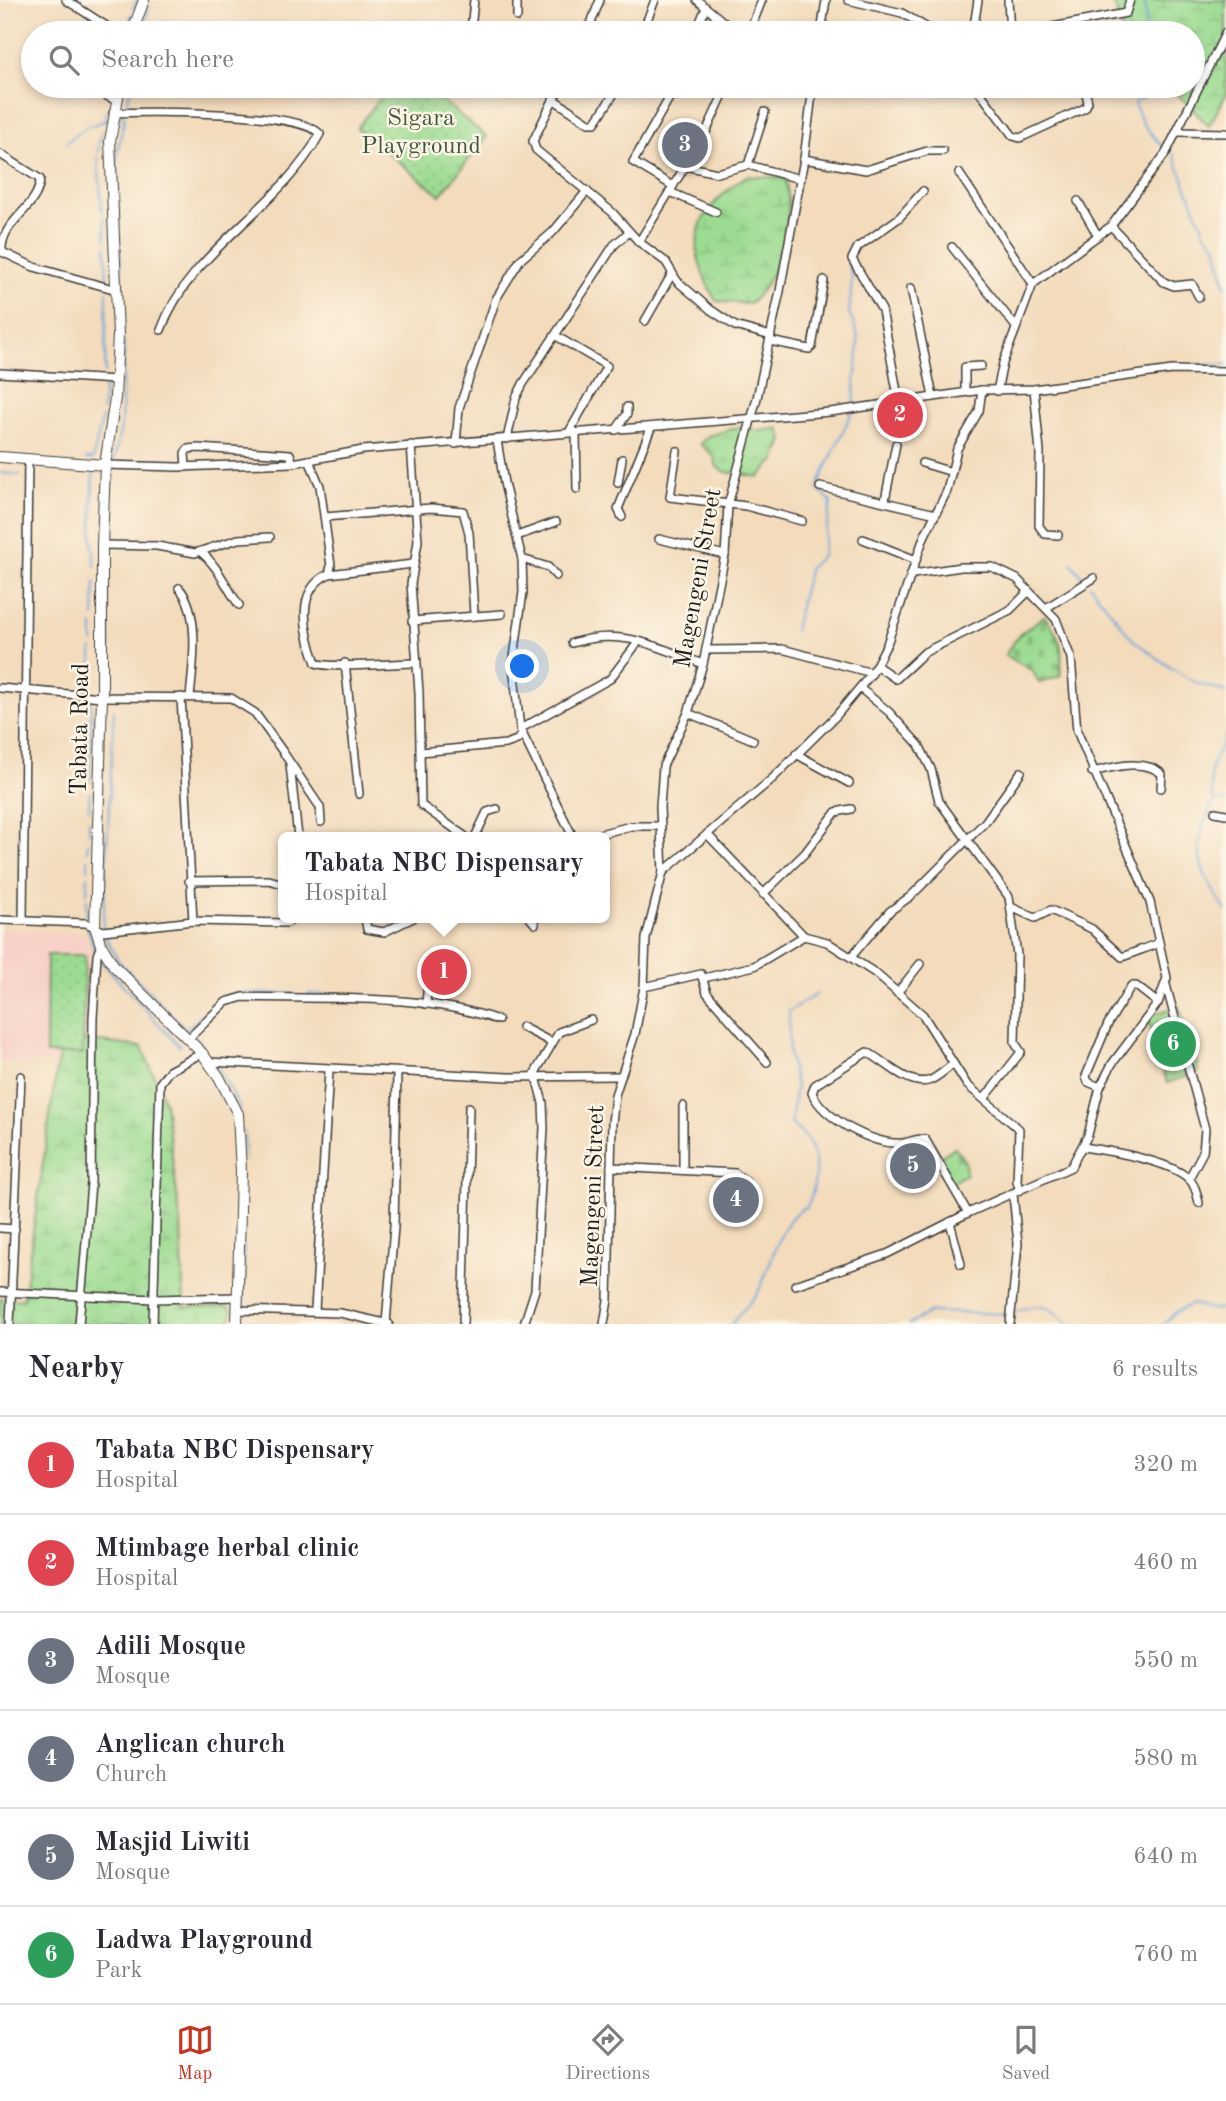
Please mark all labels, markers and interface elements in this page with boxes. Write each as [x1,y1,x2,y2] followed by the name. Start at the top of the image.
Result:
[21,21,1205,98] search box
[45,41,83,79] icon: search
[101,47,234,73] text: Search here
[361,107,481,159] park label: Sigara Playground
[662,119,708,171] pin: 3
[877,389,923,441] pin: 2
[671,486,727,670] street label: Magengeni Street
[505,649,539,683] your location
[68,663,94,795] street label: Tabata Road
[278,832,610,923] popup
[304,851,584,877] text: Tabata NBC Dispensary
[304,882,387,905] text: Hospital
[421,946,467,998] pin: 1
[1150,1018,1196,1070] pin: 6
[579,1104,609,1288] street label: Magengeni Street
[890,1140,936,1192] pin: 5
[713,1174,759,1226] pin: 4
[28,1354,125,1384] text: Nearby
[1112,1358,1198,1381] text: 6 results
[95,1438,375,1464] text: Tabata NBC Dispensary
[44,1453,58,1476] text: 1
[1133,1453,1198,1476] text: 320 m
[95,1469,178,1492] text: Hospital
[95,1536,360,1562] text: Mtimbage herbal clinic
[44,1551,58,1574] text: 2
[1133,1551,1198,1574] text: 460 m
[95,1567,178,1590] text: Hospital
[95,1634,246,1660] text: Adili Mosque
[44,1649,58,1672] text: 3
[1133,1649,1198,1672] text: 550 m
[95,1665,170,1688] text: Mosque
[95,1732,285,1758] text: Anglican church
[44,1747,58,1770] text: 4
[1133,1747,1198,1770] text: 580 m
[95,1763,167,1786] text: Church
[95,1830,250,1856] text: Masjid Liwiti
[44,1845,58,1868] text: 5
[1133,1845,1198,1868] text: 640 m
[95,1861,170,1884] text: Mosque
[95,1928,313,1954] text: Ladwa Playground
[44,1943,58,1966] text: 6
[1133,1943,1198,1966] text: 760 m
[95,1959,142,1982] text: Park
[176,2021,214,2086] tab: Map
[566,2021,650,2086] tab: Directions
[1002,2021,1050,2086] tab: Saved

